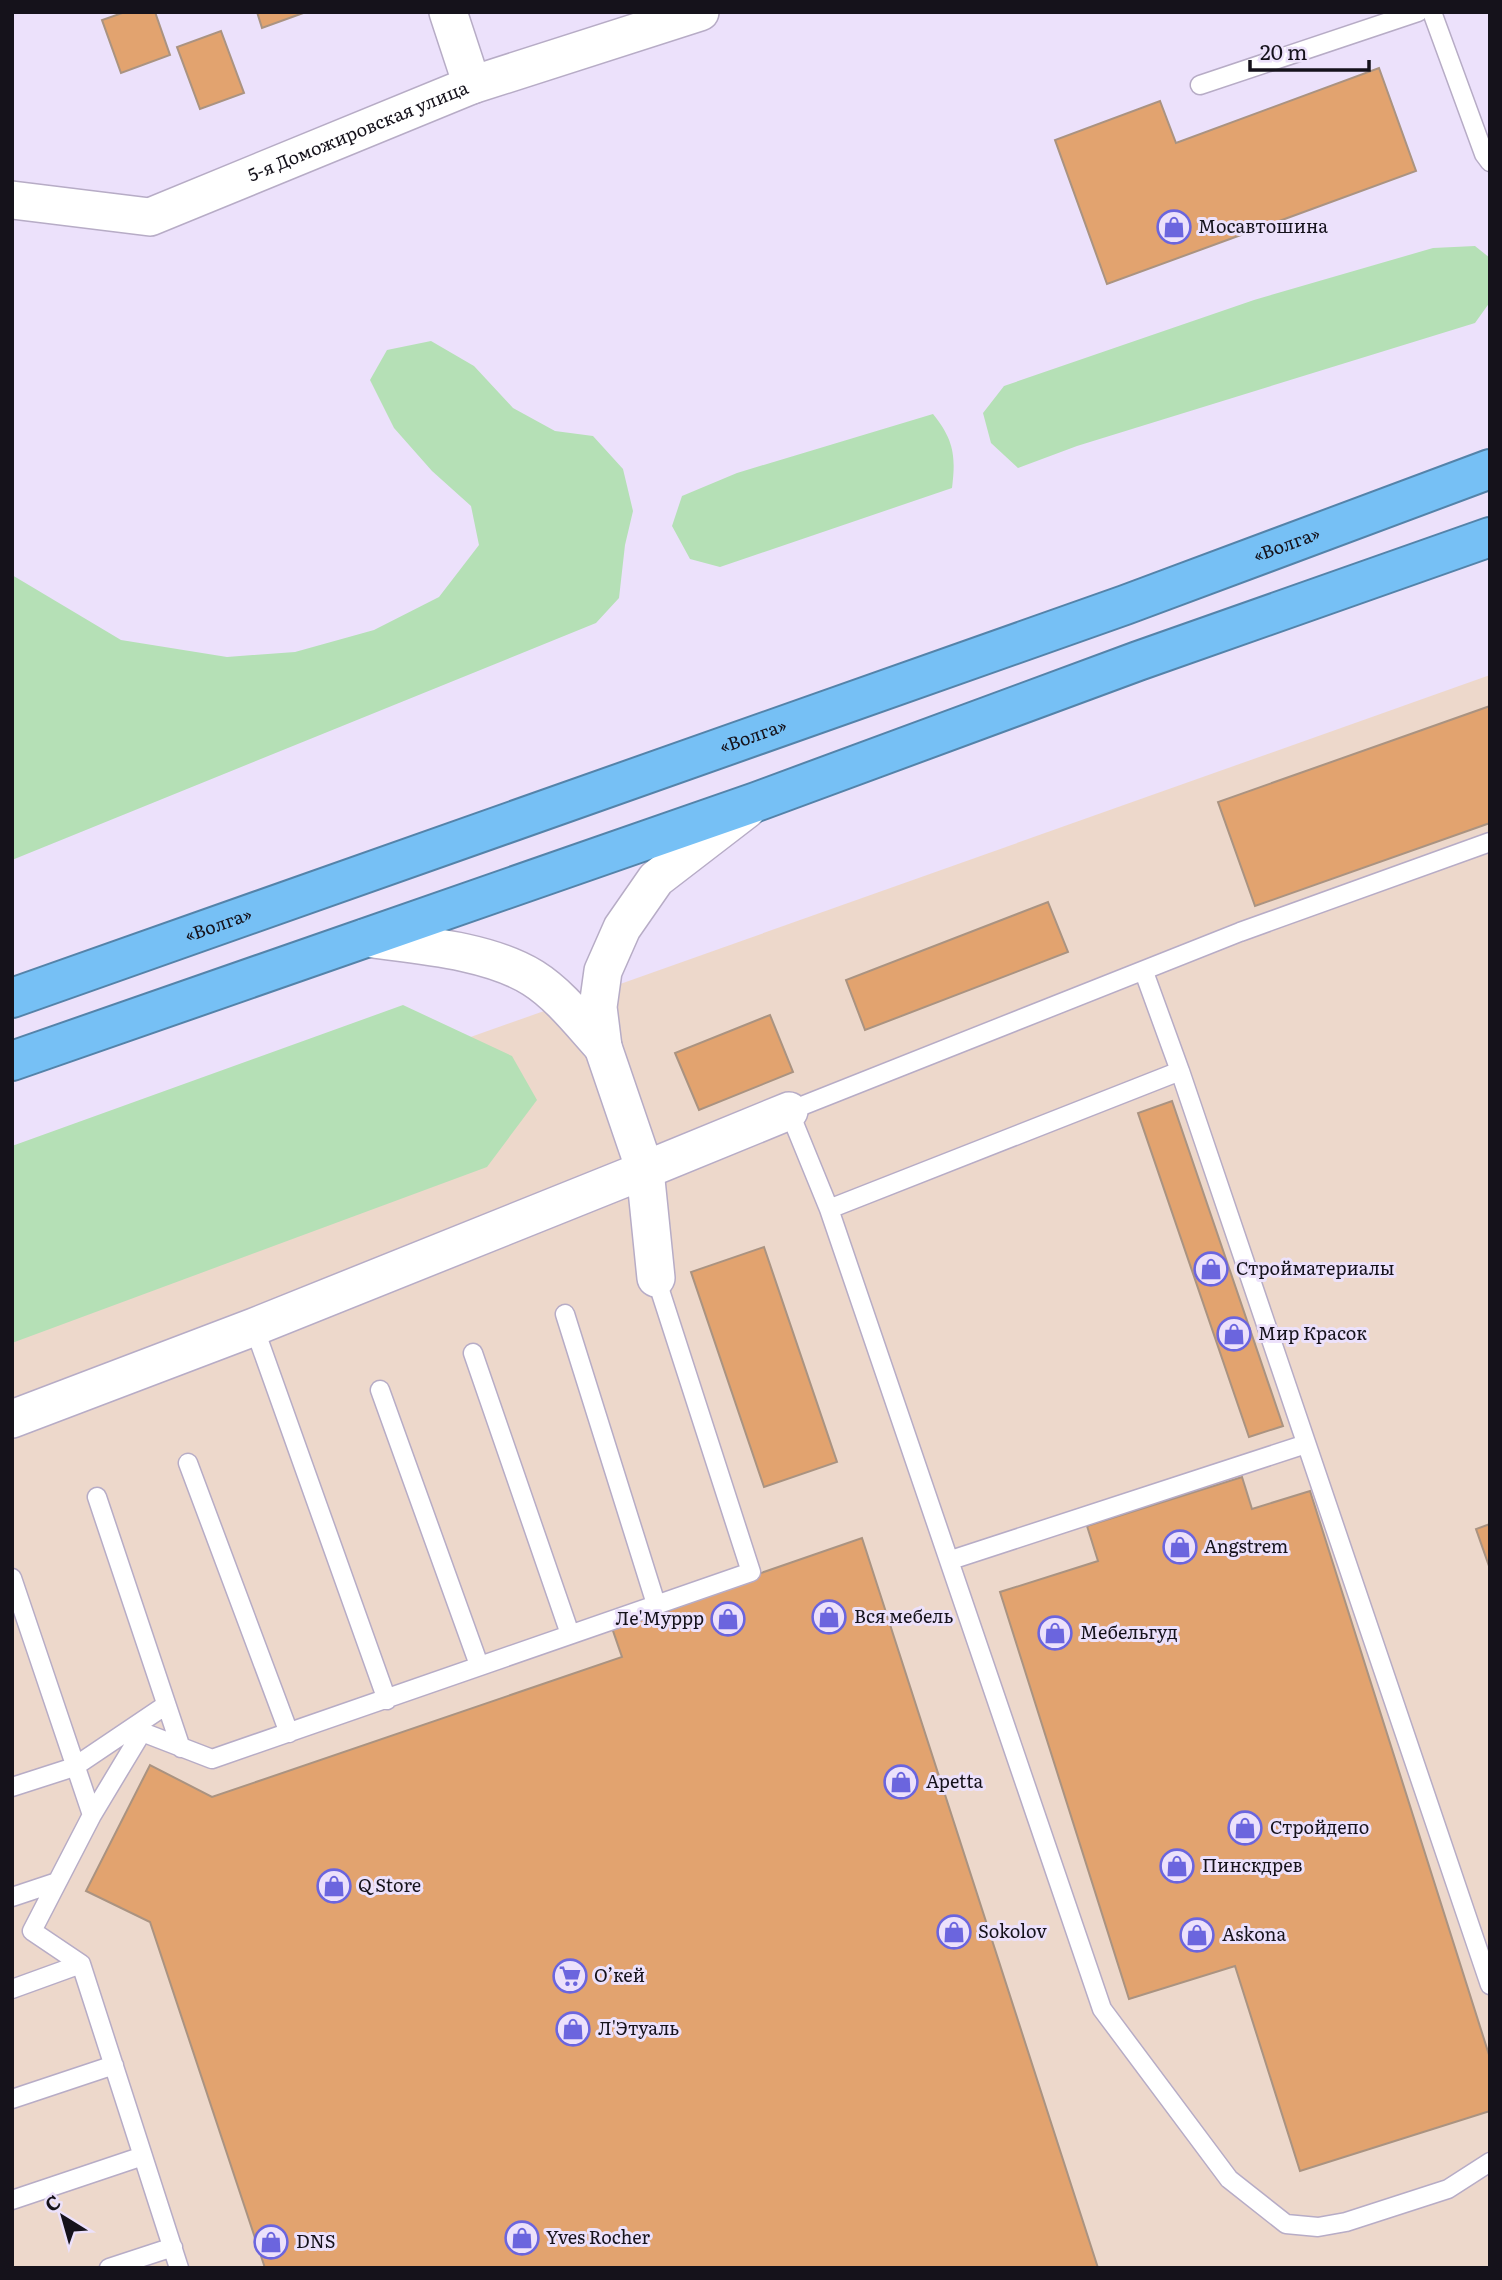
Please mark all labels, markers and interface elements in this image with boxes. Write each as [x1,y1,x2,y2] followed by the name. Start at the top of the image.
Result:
[1250,28,1369,72] scale bar
[1260,35,1307,66] text: 20 m
[243,73,472,188] street label: 5-я Доможировская улица
[1155,208,1193,246] shop icon: Мосавтошина
[1198,212,1328,239] place label: Мосавтошина
[1249,518,1324,568] street label: «Волга»
[715,711,790,759] street label: «Волга»
[181,899,255,948] street label: «Волга»
[1192,1250,1230,1288] shop icon: Стройматериалы
[1236,1254,1395,1281] place label: Стройматериалы
[1215,1315,1253,1353] shop icon: Мир Красок
[1258,1319,1367,1346] place label: Мир Красок
[1161,1528,1199,1566] shop icon: Angstrem
[1204,1532,1288,1559] place label: Angstrem
[810,1598,848,1636] shop icon: Вся мебель
[709,1600,747,1638] shop icon: Ле'Муррр
[854,1602,953,1629] place label: Вся мебель
[616,1604,704,1631] place label: Ле'Муррр
[1036,1614,1074,1652] shop icon: Мебельгуд
[1080,1618,1178,1645] place label: Мебельгуд
[882,1763,920,1801] shop icon: Apetta
[926,1767,983,1794] place label: Apetta
[1226,1809,1264,1847] shop icon: Стройдепо
[1270,1813,1369,1840] place label: Стройдепо
[1158,1847,1196,1885] shop icon: Пинскдрев
[1202,1851,1303,1878] place label: Пинскдрев
[315,1867,353,1905] shop icon: Q Store
[358,1871,421,1898] place label: Q Store
[935,1913,973,1951] shop icon: Sokolov
[1178,1916,1216,1954] shop icon: Askona
[978,1917,1047,1944] place label: Sokolov
[1222,1920,1286,1947] place label: Askona
[551,1957,589,1995] supermarket icon: О’кей
[594,1961,645,1988] place label: О’кей
[554,2010,592,2048] shop icon: Л'Этуаль
[598,2014,679,2041] place label: Л'Этуаль
[28,2182,98,2252] north arrow
[38,2187,66,2218] text: С
[503,2219,541,2257] shop icon: Yves Rocher
[252,2223,290,2261] shop icon: DNS
[546,2223,651,2250] place label: Yves Rocher
[296,2227,336,2254] place label: DNS

